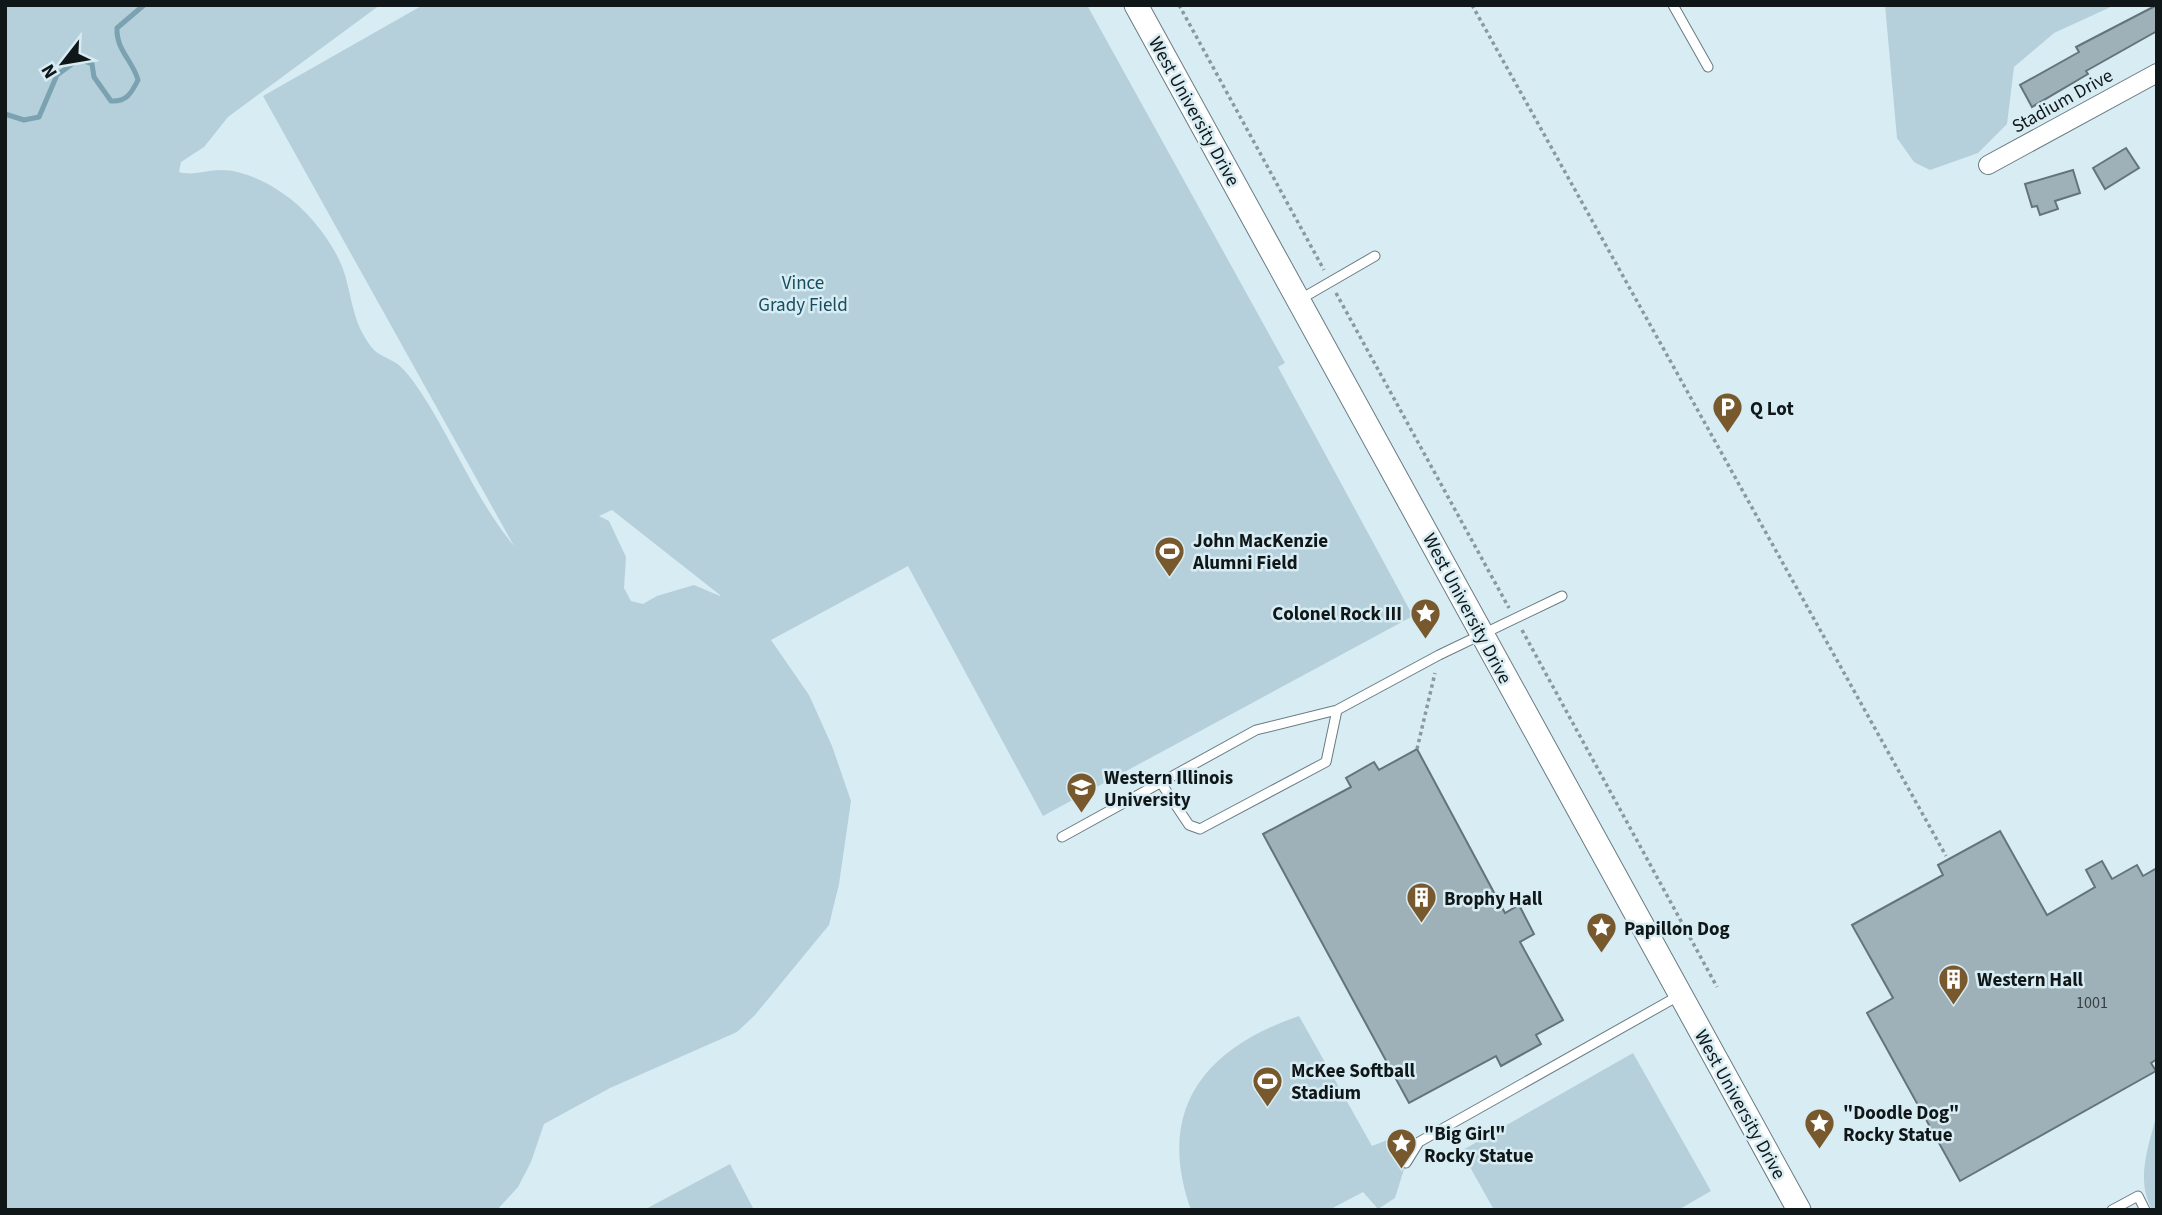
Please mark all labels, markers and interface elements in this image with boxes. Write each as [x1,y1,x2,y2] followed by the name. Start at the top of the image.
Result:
[28,28,98,98] north arrow
[1141,32,1246,191] street label: West University Drive
[35,59,65,83] text: N
[2007,62,2118,140] street label: Stadium Drive
[758,270,848,319] park label: Vince Grady Field
[1710,391,1744,435] parking icon: Q Lot
[1750,396,1794,423] place label: Q Lot
[1192,528,1328,577] place label: John MacKenzie Alumni Field
[1416,529,1518,689] street label: West University Drive
[1153,534,1187,578] sports icon: John MacKenzie Alumni Field
[1408,596,1442,640] place icon: Colonel Rock III
[1272,601,1402,628] place label: Colonel Rock III
[1104,765,1233,814] place label: Western Illinois University
[1064,771,1098,815] school or university icon: Western Illinois University
[1404,881,1438,925] building icon: Brophy Hall
[1444,886,1543,913] place label: Brophy Hall
[1584,911,1618,955] place icon: Papillon Dog
[1624,916,1730,943] place label: Papillon Dog
[1937,962,1971,1006] building icon: Western Hall
[1977,967,2084,994] place label: Western Hall
[2076,992,2108,1014] house number: 1001
[1687,1025,1792,1184] street label: West University Drive
[1291,1058,1415,1107] place label: McKee Softball Stadium
[1251,1064,1285,1108] sports icon: McKee Softball Stadium
[1843,1100,1959,1149] place label: "Doodle Dog" Rocky Statue
[1803,1106,1837,1150] place icon: "Doodle Dog" Rocky Statue
[1424,1121,1534,1170] place label: "Big Girl" Rocky Statue
[1384,1127,1418,1171] place icon: "Big Girl" Rocky Statue

